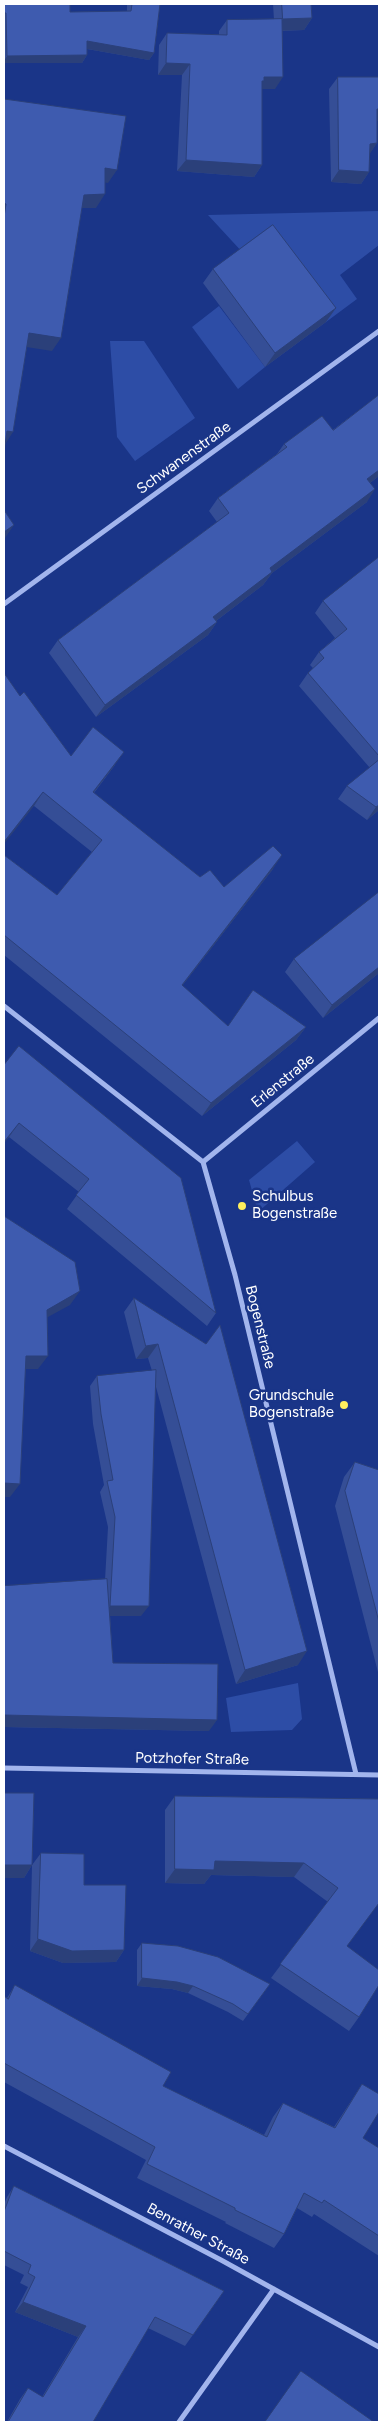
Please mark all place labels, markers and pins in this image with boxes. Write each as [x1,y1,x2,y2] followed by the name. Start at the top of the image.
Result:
[252,1188,337,1223] place label: Schulbus Bogenstraße
[236,1200,248,1212] marker: Schulbus Bogenstraße
[249,1387,334,1422] place label: Grundschule Bogenstraße
[338,1399,350,1411] marker: Grundschule Bogenstraße

